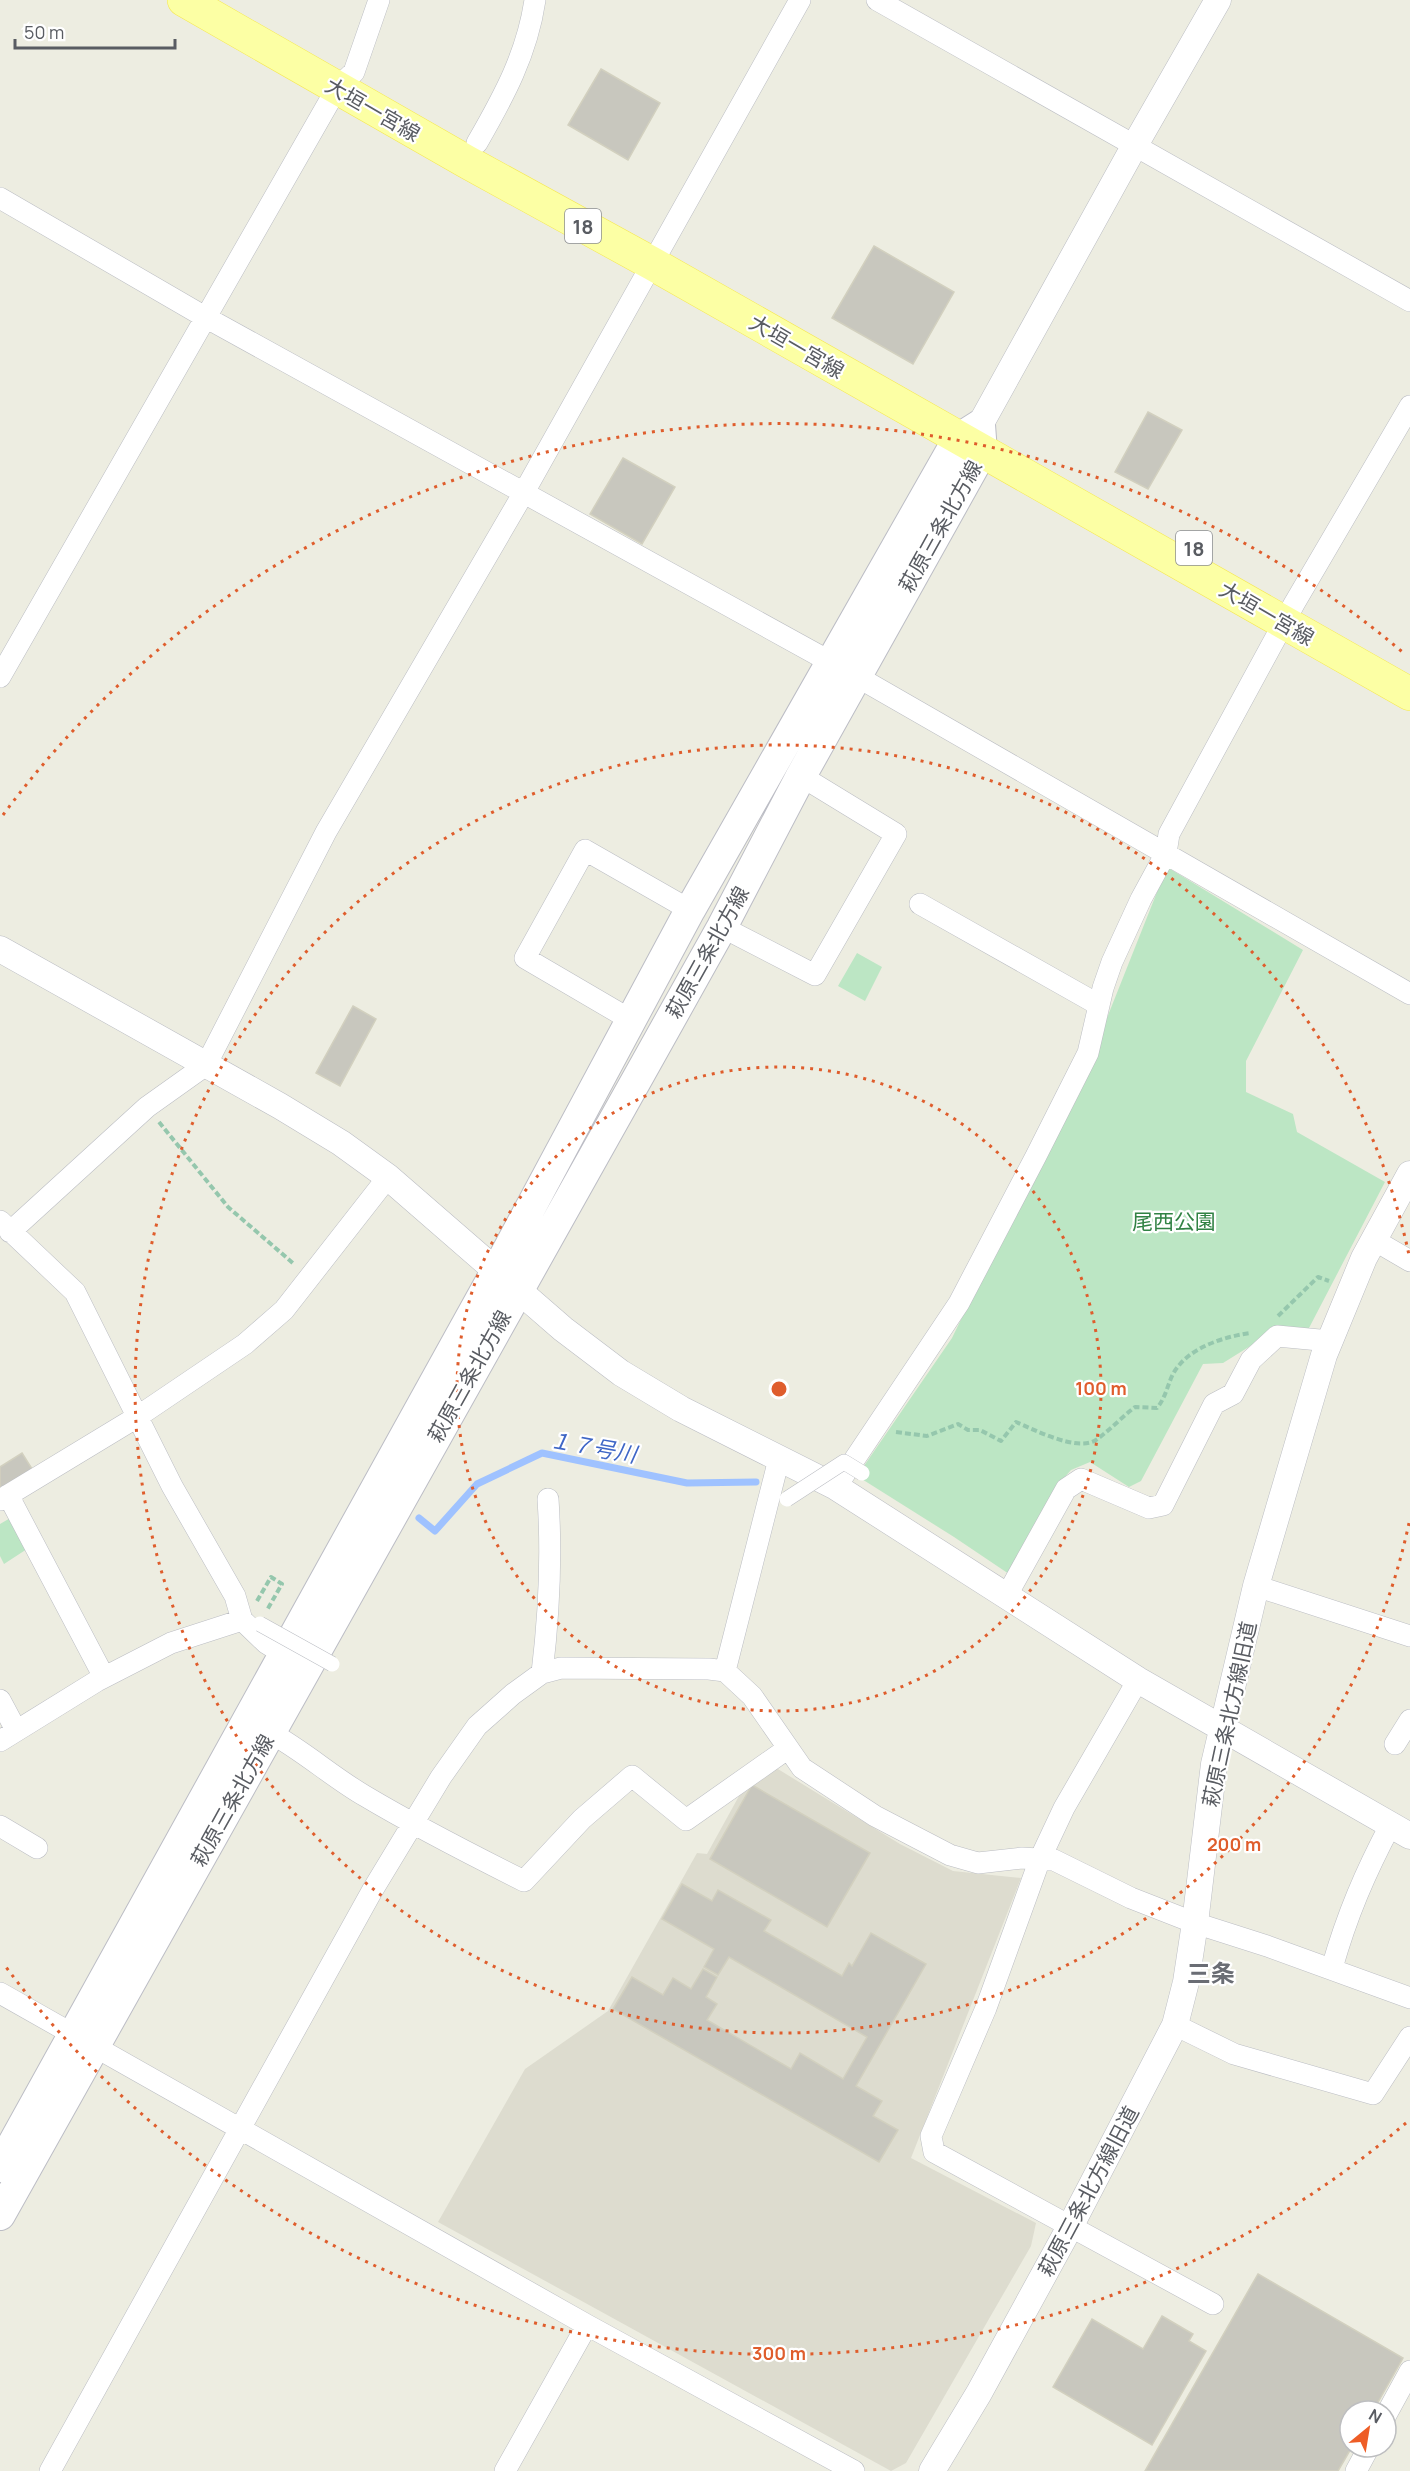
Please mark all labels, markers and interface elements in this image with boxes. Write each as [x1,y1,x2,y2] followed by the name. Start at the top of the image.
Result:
[15,12,176,50] scale bar
[24,20,64,44] text: 50 m
[321,71,425,147] street label: 大垣一宮線
[565,209,601,243] road number: 18
[745,308,849,384] street label: 大垣一宮線
[892,455,988,597] street label: 萩原三条北方線
[1176,531,1212,565] road number: 18
[1215,575,1319,651] street label: 大垣一宮線
[659,881,755,1023] street label: 萩原三条北方線
[1132,1207,1216,1235] park label: 尾西公園
[421,1305,517,1447] street label: 萩原三条北方線
[1075,1376,1127,1400] text: 100 m
[769,1379,789,1399] centre of rings
[547,1425,641,1470] water label: １７号川
[1196,1619,1262,1809] street label: 萩原三条北方線旧道
[184,1729,280,1871] street label: 萩原三条北方線
[1207,1832,1261,1856] text: 200 m
[1187,1956,1235,1989] district label: 三条
[1031,2101,1145,2281] street label: 萩原三条北方線旧道
[752,2341,806,2365] text: 300 m
[1338,2399,1398,2459] north arrow
[1365,2404,1386,2428] text: N

